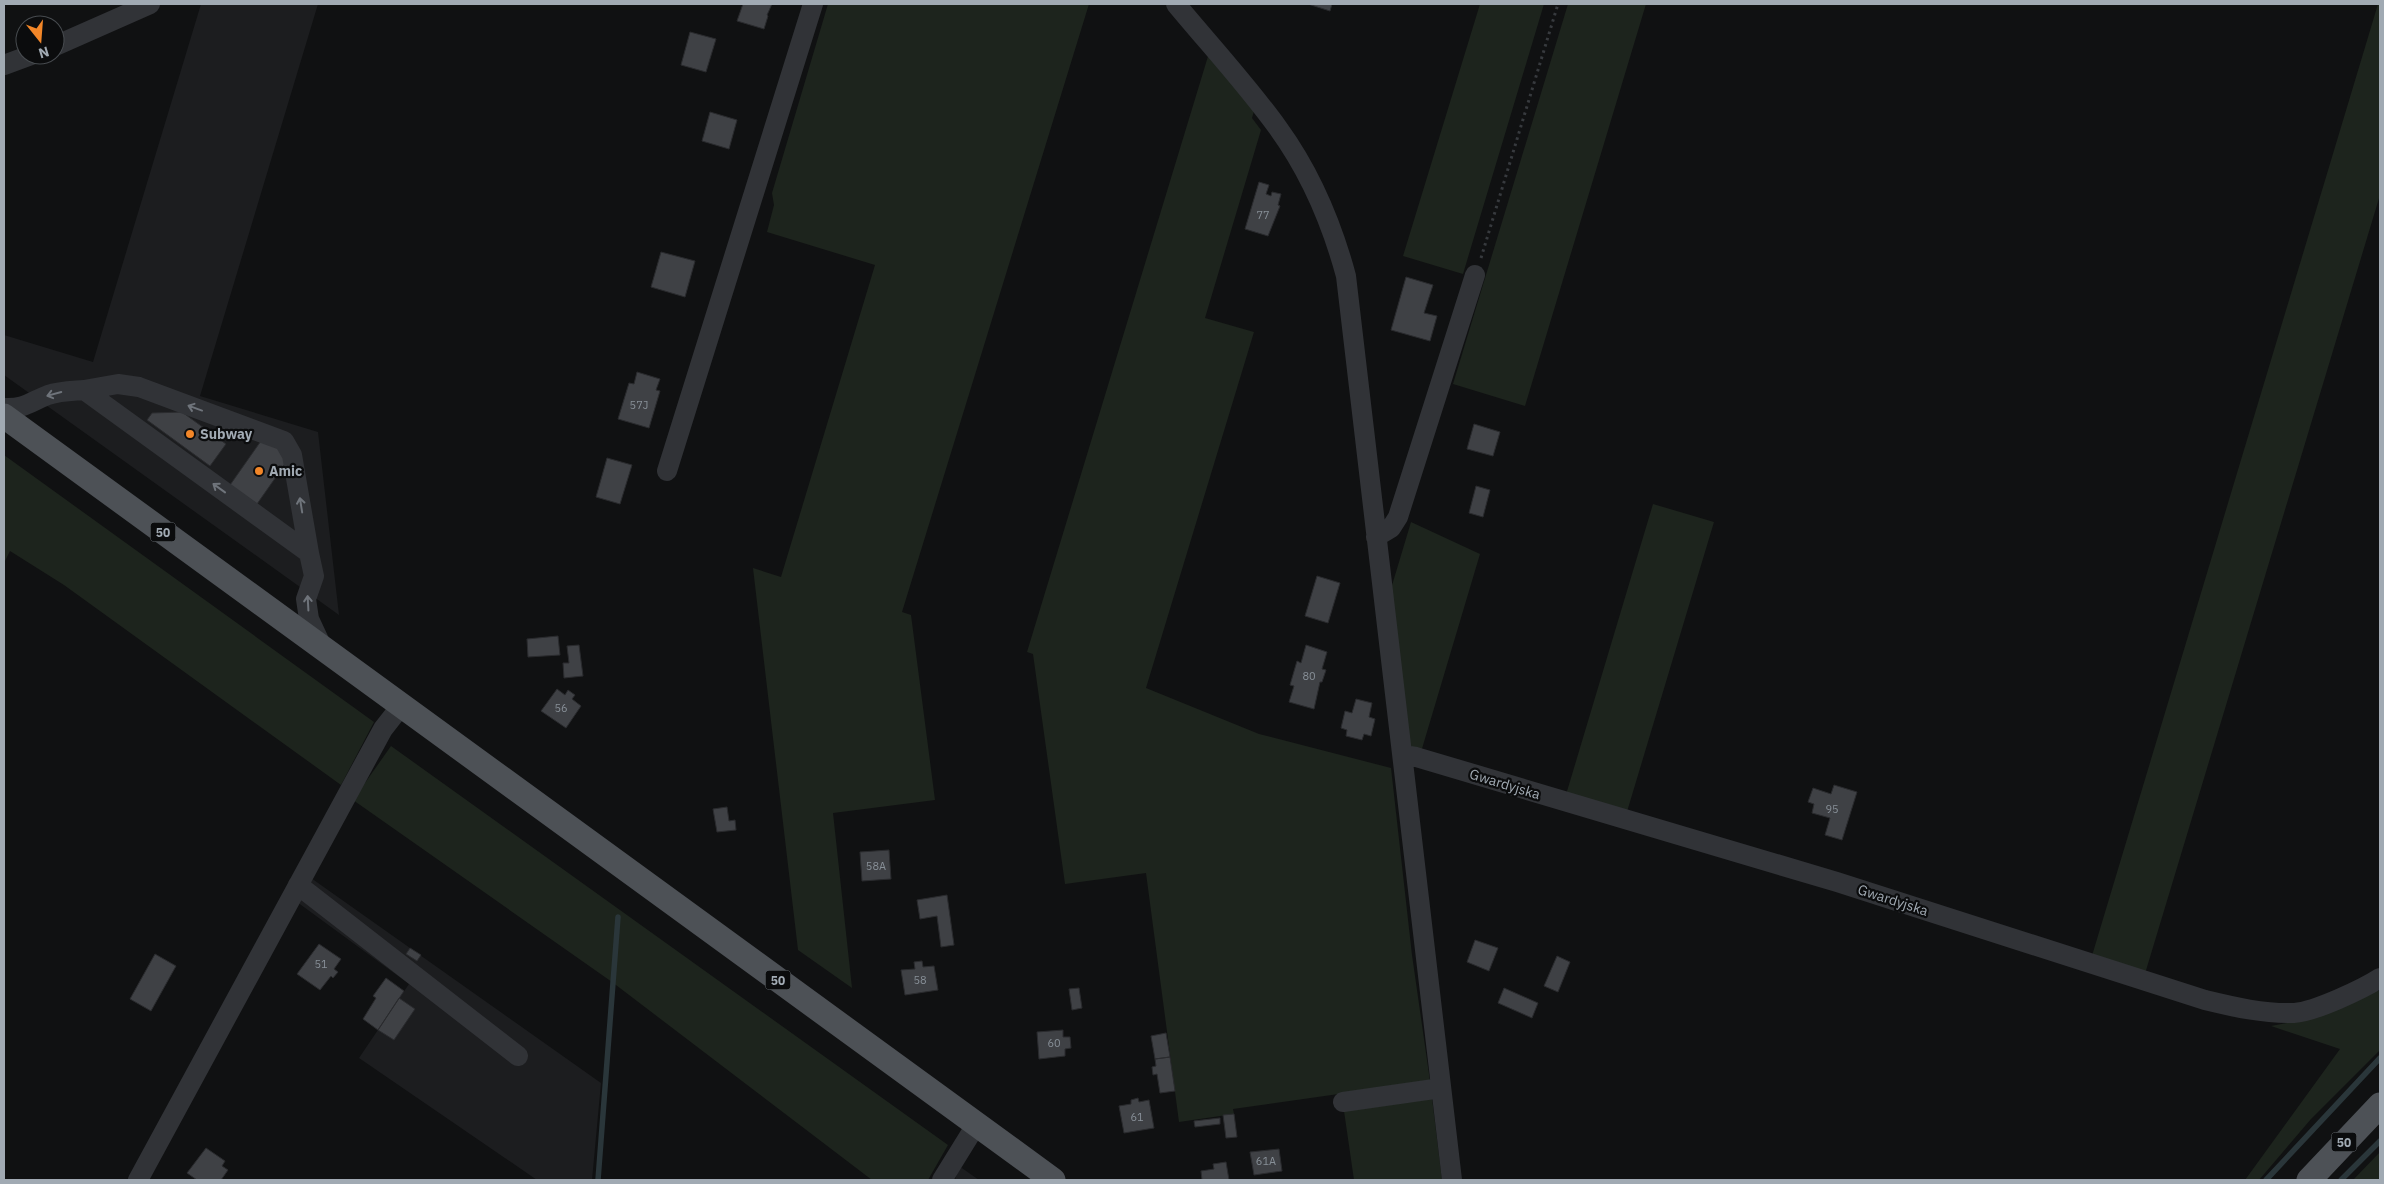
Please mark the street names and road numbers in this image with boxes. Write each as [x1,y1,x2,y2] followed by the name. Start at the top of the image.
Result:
[150,522,176,542] road number: 50
[1467,765,1543,803] street label: Gwardyjska
[1855,880,1931,920] street label: Gwardyjska
[766,970,790,990] road number: 50
[2332,1132,2356,1152] road number: 50

